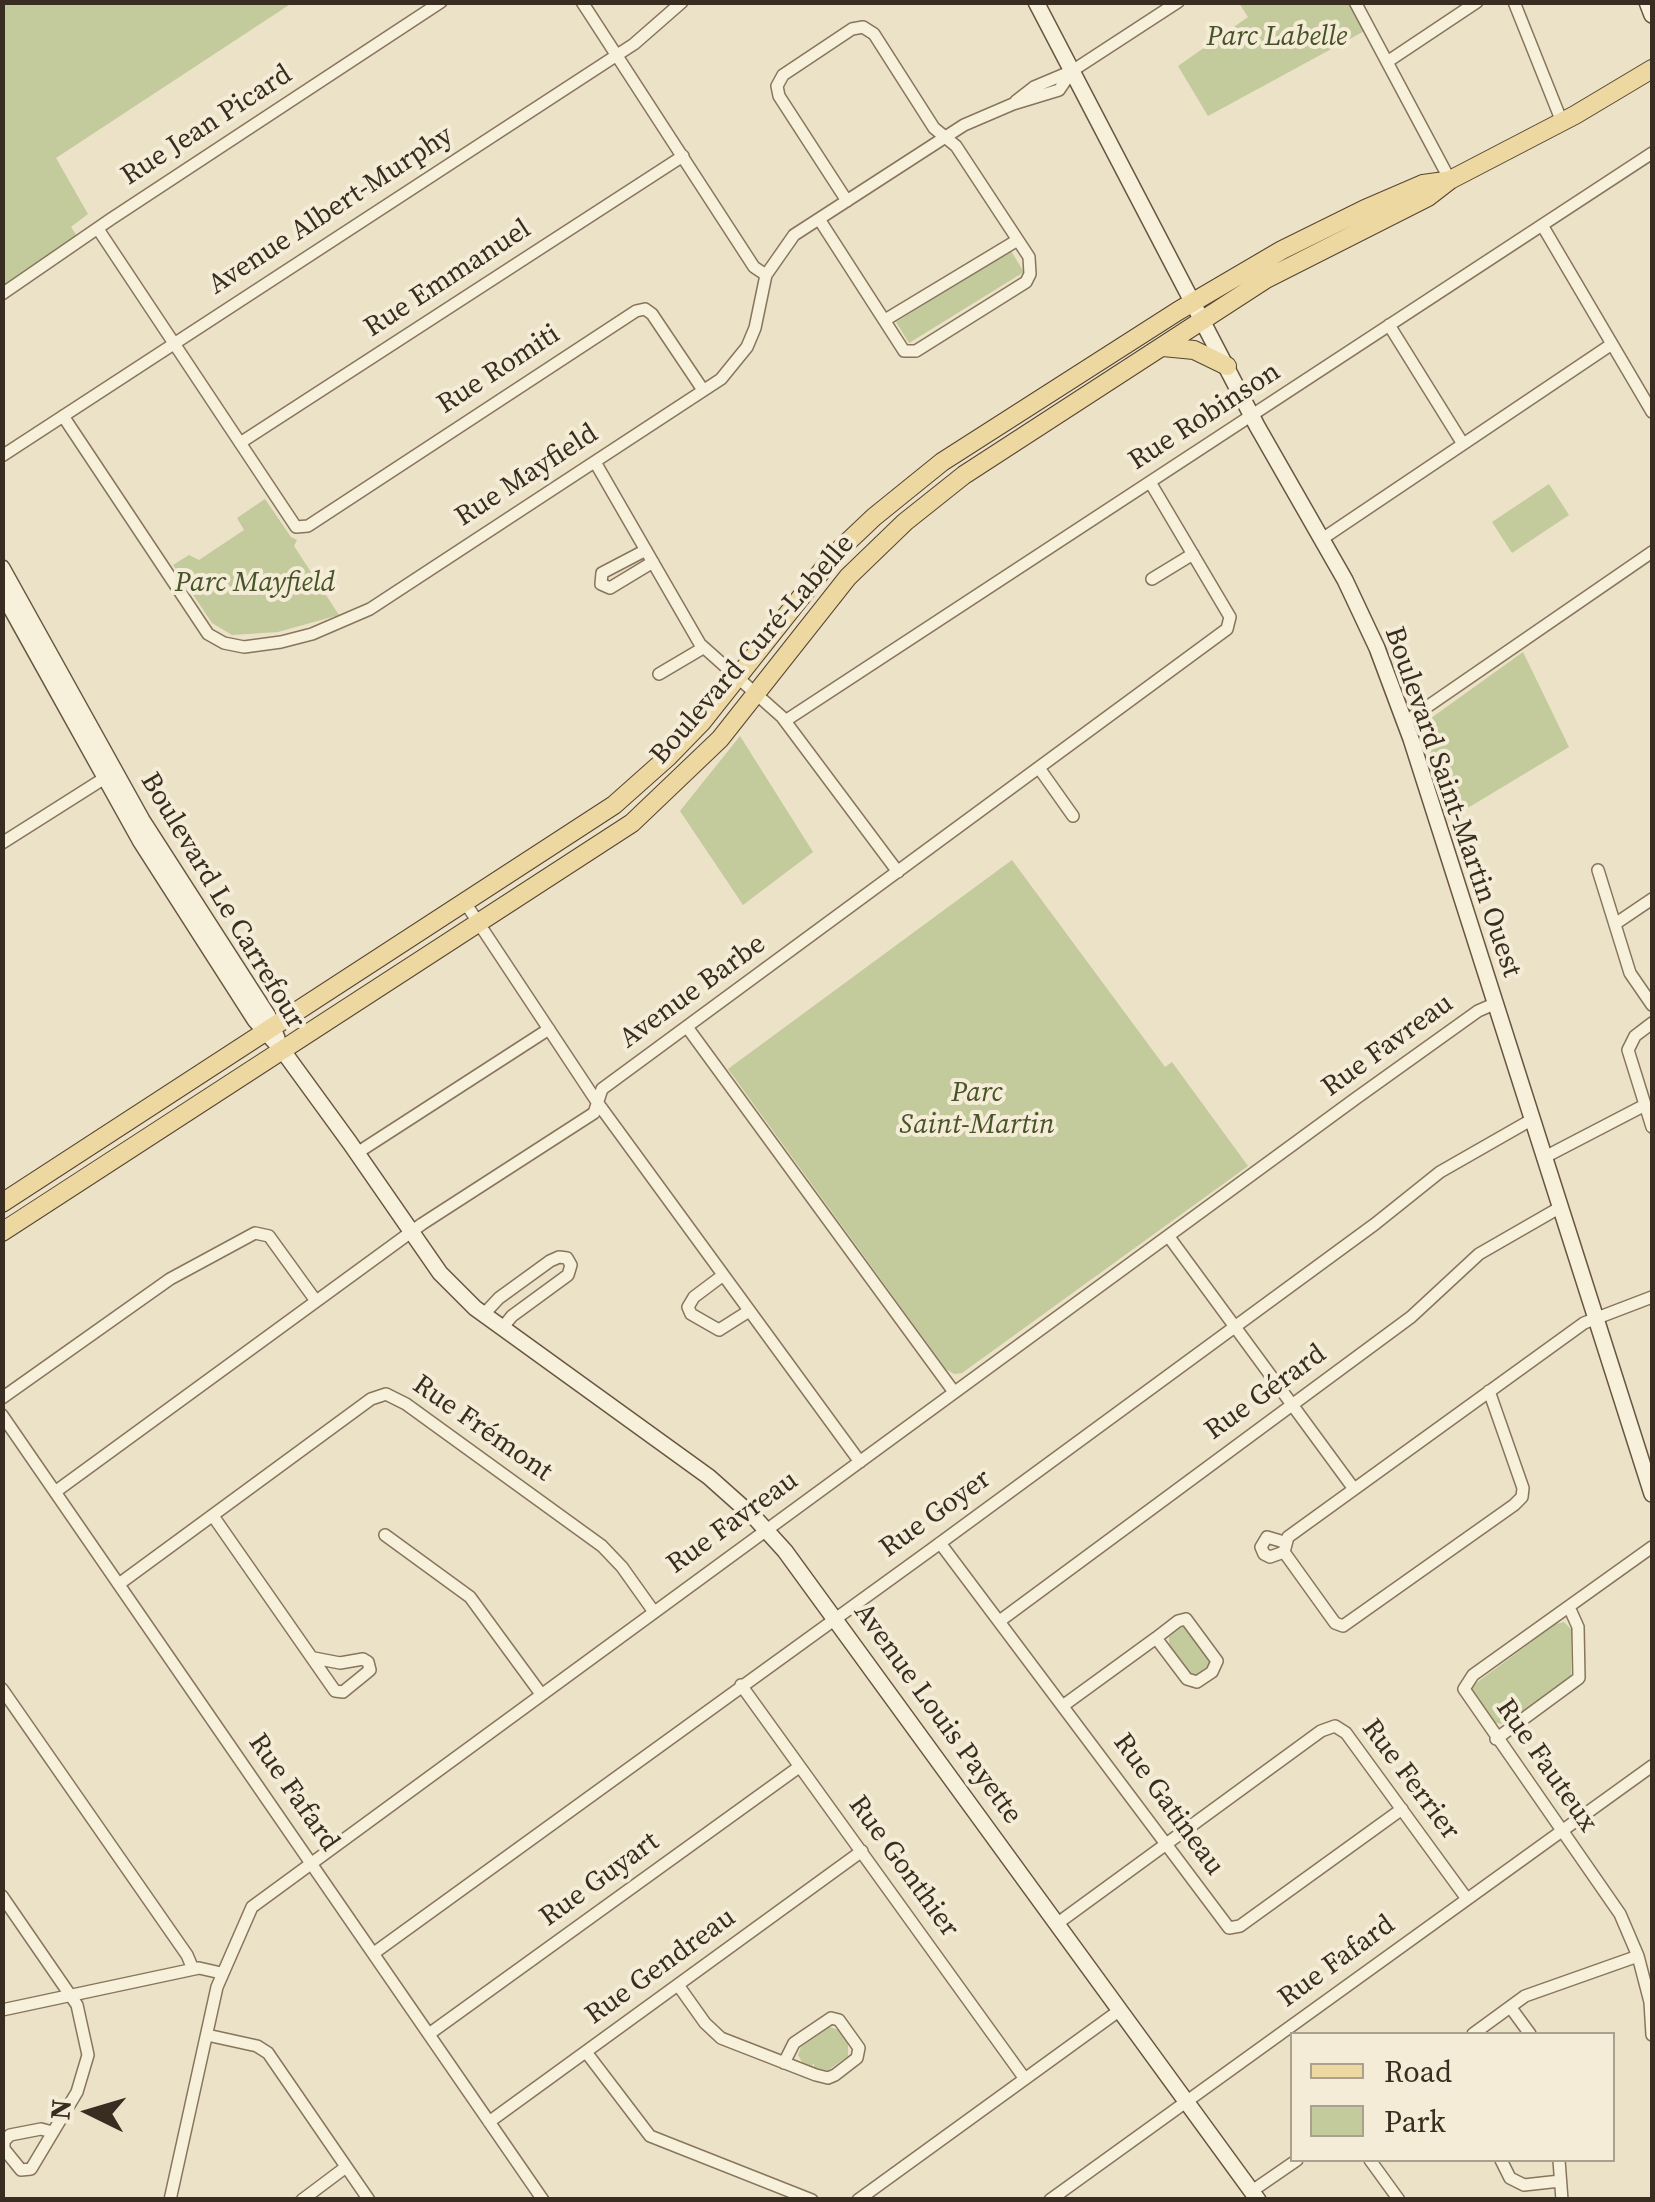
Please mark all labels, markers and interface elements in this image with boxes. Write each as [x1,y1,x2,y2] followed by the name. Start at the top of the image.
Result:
[1206,21,1348,55] park label: Parc Labelle
[115,58,299,194] street label: Rue Jean Picard
[202,119,460,303] street label: Avenue Albert-Murphy
[359,213,537,345] street label: Rue Emmanuel
[432,318,566,422] street label: Rue Romiti
[1123,356,1287,478] street label: Rue Robinson
[450,418,604,534] street label: Rue Mayfield
[644,528,862,772] street label: Boulevard Curé-Labelle
[175,567,335,601] park label: Parc Mayfield
[1376,623,1528,981] street label: Boulevard Saint-Martin Ouest
[132,767,312,1035] street label: Boulevard Le Carrefour
[613,928,773,1056] street label: Avenue Barbe
[1316,987,1460,1105] street label: Rue Favreau
[899,1077,1055,1143] park label: Parc Saint-Martin
[1199,1338,1333,1448] street label: Rue Gérard
[406,1369,558,1489] street label: Rue Frémont
[874,1463,998,1565] street label: Rue Goyer
[661,1464,805,1582] street label: Rue Favreau
[846,1597,1028,1831] street label: Avenue Louis Payette
[1488,1693,1604,1839] street label: Rue Fauteux
[1354,1713,1466,1847] street label: Rue Ferrier
[240,1728,346,1858] street label: Rue Fafard
[1105,1728,1231,1882] street label: Rue Gatineau
[840,1790,966,1944] street label: Rue Gonthier
[534,1826,666,1934] street label: Rue Guyart
[579,1901,743,2033] street label: Rue Gendreau
[1272,1909,1402,2015] street label: Rue Fafard
[1290,2032,1615,2162] legend
[1384,2051,1452,2092] text: Road
[40,2062,140,2162] north arrow
[40,2098,80,2121] text: N
[1384,2101,1446,2142] text: Park

